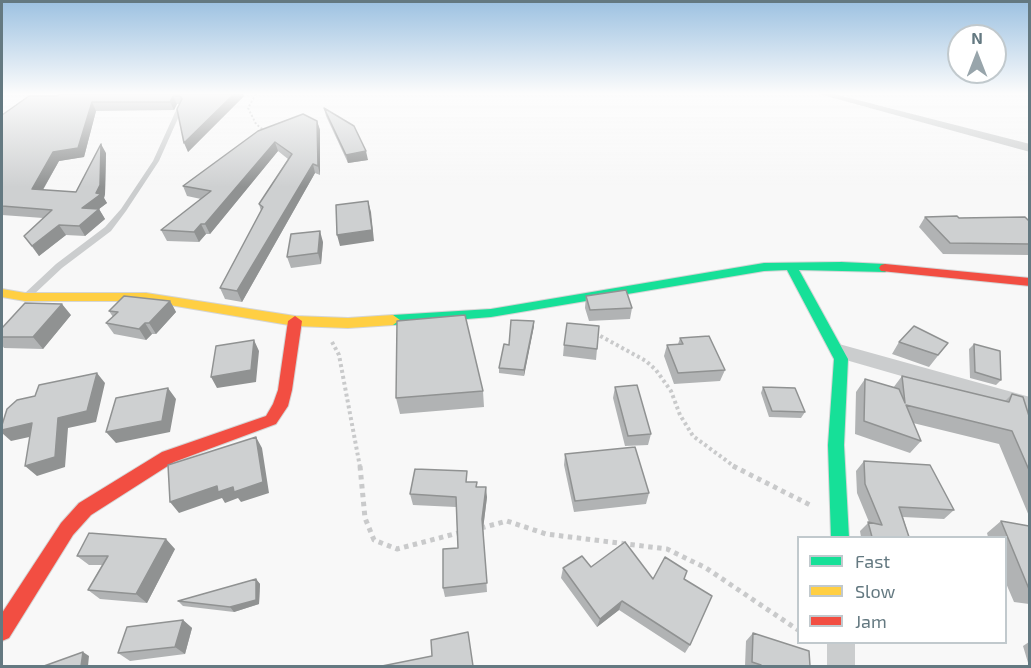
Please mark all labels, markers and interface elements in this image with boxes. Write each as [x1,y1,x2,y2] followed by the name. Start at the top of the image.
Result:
[947,24,1007,84] north arrow
[971,28,983,47] text: N
[797,536,1007,644] legend
[855,550,890,572] text: Fast
[855,580,895,602] text: Slow
[855,610,887,632] text: Jam

